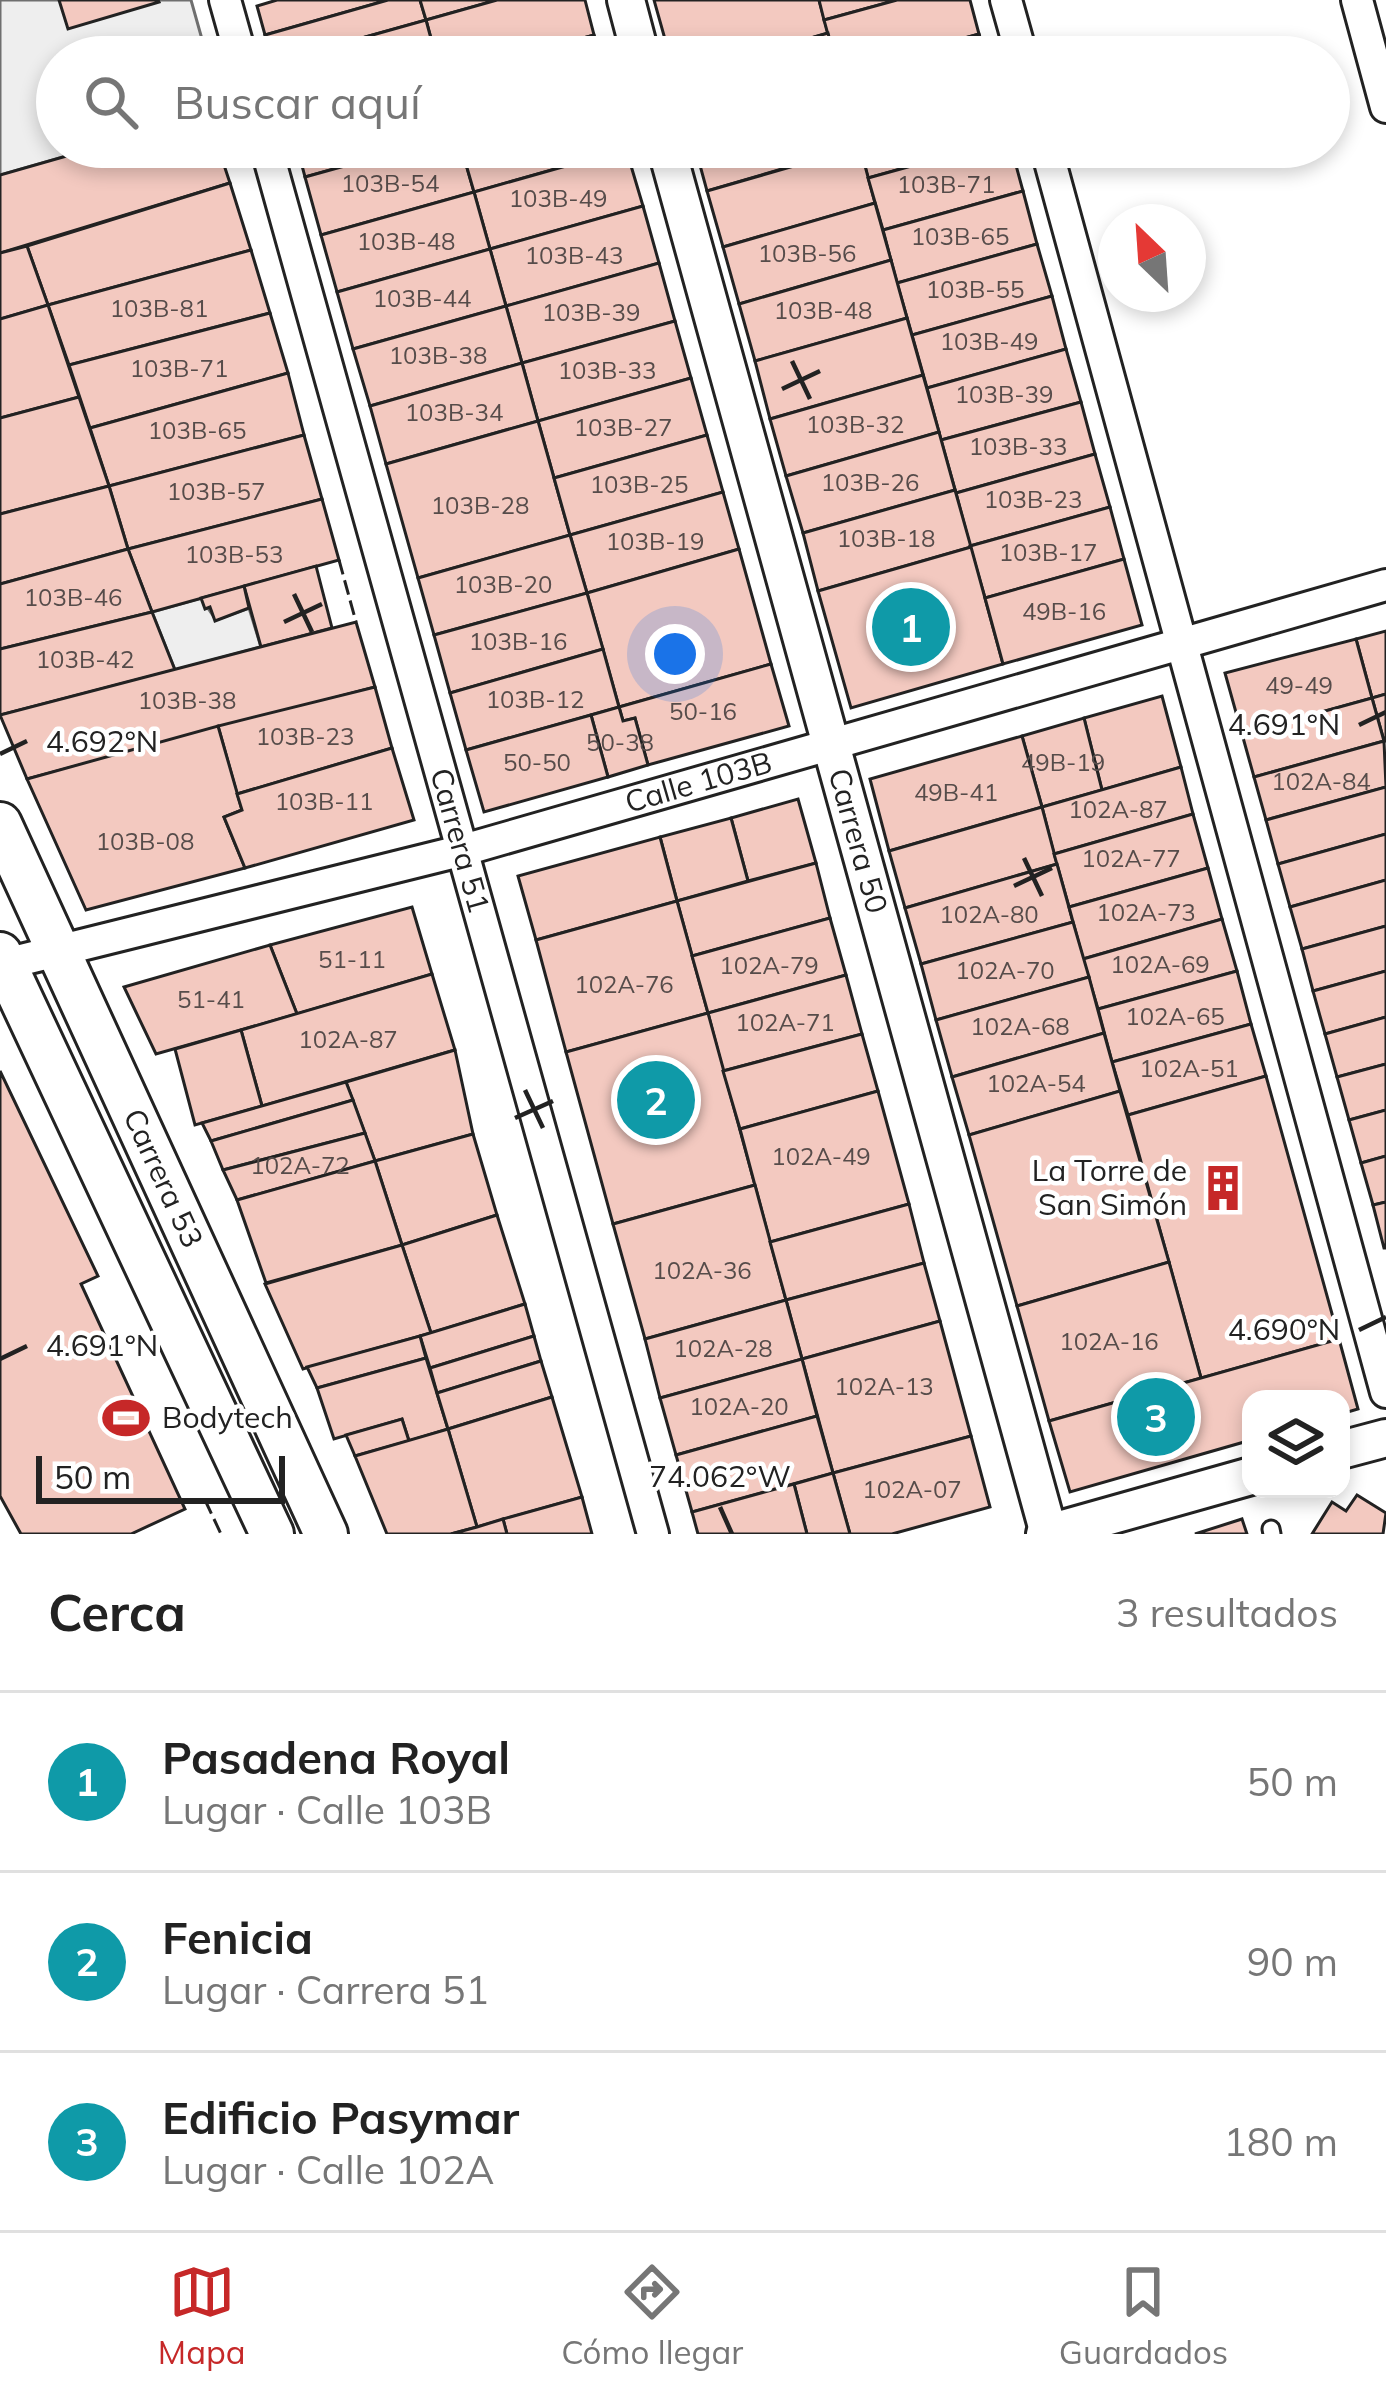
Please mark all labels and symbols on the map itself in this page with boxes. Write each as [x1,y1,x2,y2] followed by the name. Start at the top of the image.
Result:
[341,168,439,198] house number: 103B-54
[897,169,995,199] house number: 103B-71
[509,183,607,213] house number: 103B-49
[1098,204,1206,312] north arrow
[911,221,1009,251] house number: 103B-65
[357,226,455,256] house number: 103B-48
[758,238,856,268] house number: 103B-56
[525,240,623,270] house number: 103B-43
[926,274,1024,304] house number: 103B-55
[373,283,471,313] house number: 103B-44
[110,293,208,323] house number: 103B-81
[774,295,872,325] house number: 103B-48
[542,297,640,327] house number: 103B-39
[940,326,1038,356] house number: 103B-49
[389,340,487,370] house number: 103B-38
[130,353,228,383] house number: 103B-71
[558,355,656,385] house number: 103B-33
[955,379,1053,409] house number: 103B-39
[405,397,503,427] house number: 103B-34
[806,409,904,439] house number: 103B-32
[574,412,672,442] house number: 103B-27
[148,415,246,445] house number: 103B-65
[969,431,1067,461] house number: 103B-33
[821,467,919,497] house number: 103B-26
[590,469,688,499] house number: 103B-25
[167,476,265,506] house number: 103B-57
[984,484,1082,514] house number: 103B-23
[431,490,529,520] house number: 103B-28
[837,523,935,553] house number: 103B-18
[606,526,704,556] house number: 103B-19
[999,537,1097,567] house number: 103B-17
[185,539,283,569] house number: 103B-53
[454,569,552,599] house number: 103B-20
[24,582,122,612] house number: 103B-46
[872,582,950,672] pin: 1
[1022,596,1106,626] house number: 49B-16
[645,624,705,684] your location
[469,626,567,656] house number: 103B-16
[36,644,134,674] house number: 103B-42
[1265,670,1333,700] house number: 49-49
[486,684,584,714] house number: 103B-12
[138,685,236,715] house number: 103B-38
[669,696,737,726] house number: 50-16
[1228,705,1340,743] text: 4.691°N
[256,721,354,751] house number: 103B-23
[46,722,158,760] text: 4.692°N
[586,727,654,757] house number: 50-38
[620,742,776,821] street label: Calle 103B
[503,747,571,777] house number: 50-50
[1021,747,1105,777] house number: 49B-19
[422,764,499,917] street label: Carrera 51
[821,764,897,917] street label: Carrera 50
[1271,766,1371,796] house number: 102A-84
[914,777,998,807] house number: 49B-41
[275,786,373,816] house number: 103B-11
[1068,794,1168,824] house number: 102A-87
[96,826,194,856] house number: 103B-08
[1081,843,1181,873] house number: 102A-77
[1096,897,1196,927] house number: 102A-73
[939,899,1039,929] house number: 102A-80
[318,944,386,974] house number: 51-11
[1110,949,1210,979] house number: 102A-69
[719,950,819,980] house number: 102A-79
[955,955,1055,985] house number: 102A-70
[574,969,674,999] house number: 102A-76
[177,984,245,1014] house number: 51-41
[1125,1001,1225,1031] house number: 102A-65
[735,1007,835,1037] house number: 102A-71
[970,1011,1070,1041] house number: 102A-68
[298,1024,398,1054] house number: 102A-87
[1139,1053,1239,1083] house number: 102A-51
[617,1055,695,1145] pin: 2
[986,1068,1086,1098] house number: 102A-54
[115,1103,212,1253] street label: Carrera 53
[771,1141,871,1171] house number: 102A-49
[250,1150,350,1180] house number: 102A-72
[1032,1151,1187,1223] place label: La Torre de San Simón
[1198,1163,1248,1213] building icon: La Torre de San Simón
[652,1255,752,1285] house number: 102A-36
[1228,1310,1340,1348] text: 4.690°N
[46,1326,158,1364] text: 4.691°N
[1059,1326,1159,1356] house number: 102A-16
[673,1333,773,1363] house number: 102A-28
[834,1371,934,1401] house number: 102A-13
[1117,1372,1195,1462] pin: 3
[689,1391,789,1421] house number: 102A-20
[101,1393,151,1443] sports icon: Bodytech
[162,1398,293,1436] place label: Bodytech
[36,1450,285,1503] scale bar
[649,1457,791,1495] text: 74.062°W
[862,1474,962,1504] house number: 102A-07

